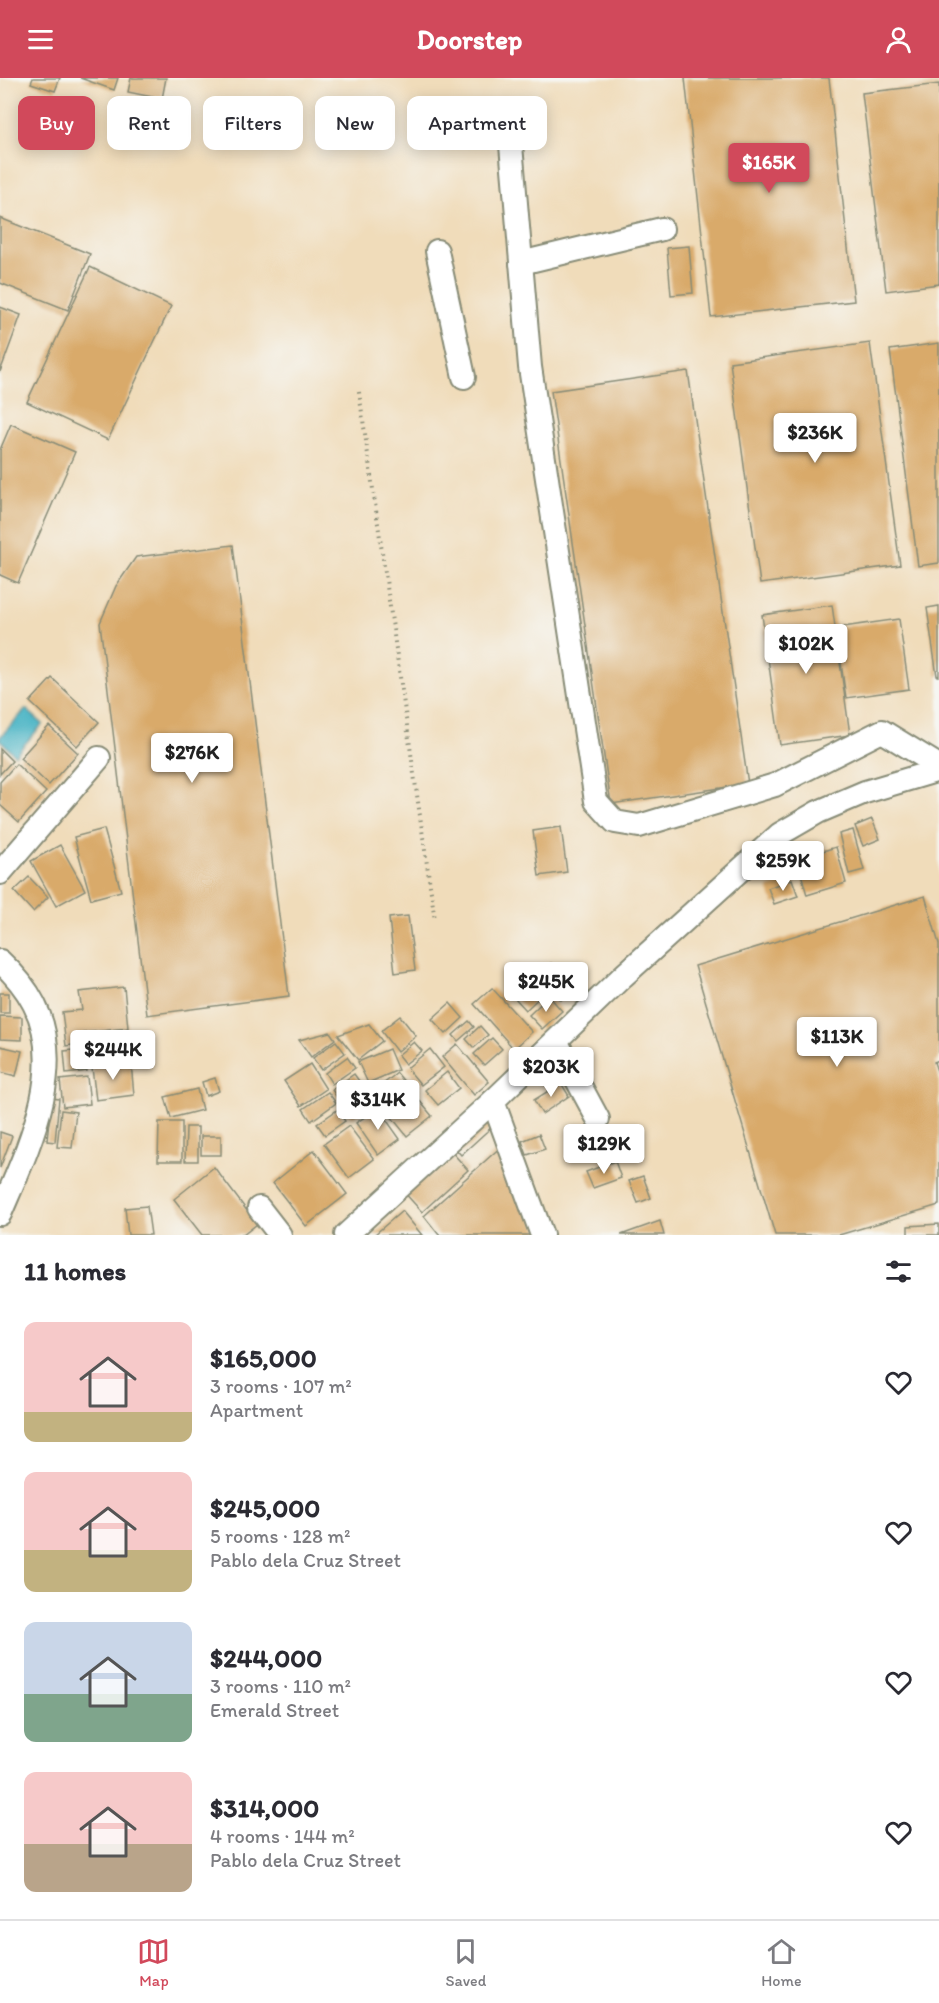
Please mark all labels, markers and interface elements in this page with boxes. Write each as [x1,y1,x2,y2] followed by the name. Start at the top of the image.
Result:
[24,23,57,56] icon: menu
[417,23,522,56] text: Doorstep
[882,23,915,56] icon: person
[18,96,95,150] chip: Buy
[107,96,191,150] chip: Rent
[203,96,303,150] chip: Filters
[315,96,395,150] chip: New
[407,96,547,150] chip: Apartment
[727,143,811,194] pin: $165K
[742,150,796,174] text: $165K
[773,413,857,464] pin: $236K
[788,420,842,444] text: $236K
[764,624,848,675] pin: $102K
[778,631,834,655] text: $102K
[150,733,234,784] pin: $276K
[165,740,219,764] text: $276K
[741,841,825,892] pin: $259K
[756,848,810,872] text: $259K
[504,962,588,1013] pin: $245K
[518,969,574,993] text: $245K
[795,1017,879,1068] pin: $113K
[811,1024,863,1048] text: $113K
[71,1030,155,1081] pin: $244K
[84,1037,142,1061] text: $244K
[509,1047,593,1098] pin: $203K
[523,1054,579,1078] text: $203K
[336,1080,420,1131] pin: $314K
[350,1087,406,1111] text: $314K
[562,1124,646,1175] pin: $129K
[577,1131,631,1155] text: $129K
[24,1255,126,1287] text: 11 homes
[882,1255,915,1288] icon: filters
[210,1342,317,1374] text: $165,000
[72,1346,144,1418] icon: home
[882,1366,915,1399] icon: heart
[210,1374,352,1398] text: 3 rooms · 107 m²
[210,1398,303,1422] text: Apartment
[210,1492,320,1524] text: $245,000
[72,1496,144,1568] icon: home
[882,1516,915,1549] icon: heart
[210,1524,351,1548] text: 5 rooms · 128 m²
[210,1548,401,1572] text: Pablo dela Cruz Street
[210,1642,322,1674] text: $244,000
[72,1646,144,1718] icon: home
[882,1666,915,1699] icon: heart
[210,1674,351,1698] text: 3 rooms · 110 m²
[210,1698,339,1722] text: Emerald Street
[210,1792,319,1824] text: $314,000
[72,1796,144,1868] icon: home
[882,1816,915,1849] icon: heart
[210,1824,355,1848] text: 4 rooms · 144 m²
[210,1848,401,1872] text: Pablo dela Cruz Street
[137,1935,170,1990] tab: Map
[445,1935,486,1990] tab: Saved
[761,1935,802,1990] tab: Home

